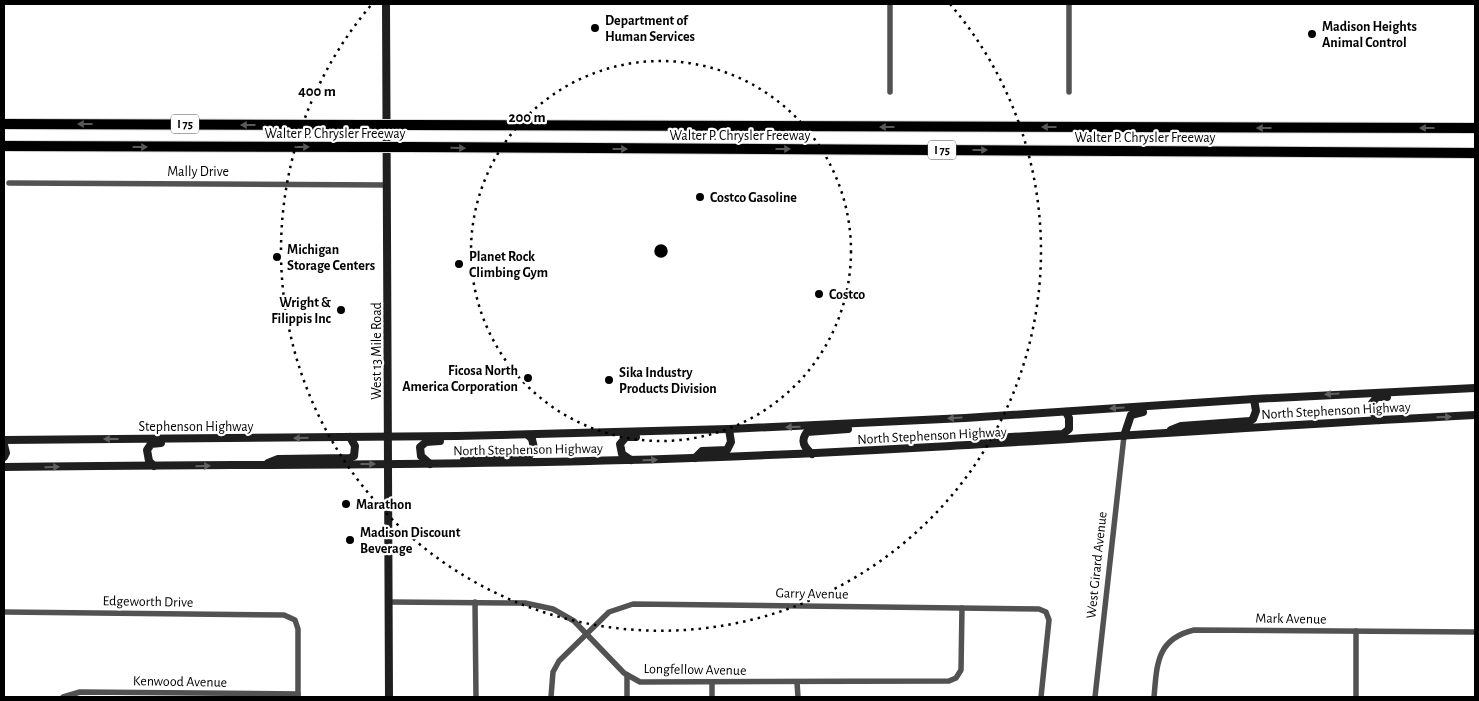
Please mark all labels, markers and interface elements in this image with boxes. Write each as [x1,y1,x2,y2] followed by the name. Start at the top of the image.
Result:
[605,14,695,44] place label: Department of Human Services
[1322,20,1417,50] place label: Madison Heights Animal Control
[589,22,601,34] marker: Department of Human Services
[1306,28,1318,40] marker: Madison Heights Animal Control
[298,84,336,99] text: 400 m
[508,110,546,125] text: 200 m
[171,115,199,134] road number: I 75
[77,120,93,128] one-way arrow
[239,121,255,129] one-way arrow
[878,123,894,131] one-way arrow
[1041,123,1057,131] one-way arrow
[1256,123,1272,131] one-way arrow
[1418,124,1434,132] one-way arrow
[265,127,405,141] street label: Walter P. Chrysler Freeway
[670,129,810,143] street label: Walter P. Chrysler Freeway
[1075,131,1215,145] street label: Walter P. Chrysler Freeway
[928,140,956,160] road number: I 75
[132,143,148,151] one-way arrow
[295,143,311,151] one-way arrow
[450,144,466,152] one-way arrow
[613,145,629,153] one-way arrow
[775,145,791,153] one-way arrow
[973,146,989,154] one-way arrow
[167,165,229,179] street label: Mally Drive
[694,191,706,203] marker: Costco Gasoline
[710,191,797,205] place label: Costco Gasoline
[652,242,670,260] centre of rings
[287,243,375,273] place label: Michigan Storage Centers
[469,250,548,280] place label: Planet Rock Climbing Gym
[271,251,283,263] marker: Michigan Storage Centers
[453,258,465,270] marker: Planet Rock Climbing Gym
[813,288,825,300] marker: Costco
[829,288,865,302] place label: Costco
[271,296,332,326] place label: Wright & Filippis Inc
[370,302,384,400] street label: West 13 Mile Road
[335,304,347,316] marker: Wright & Filippis Inc
[402,364,518,394] place label: Ficosa North America Corporation
[619,366,717,396] place label: Sika Industry Products Division
[522,372,534,384] marker: Ficosa North America Corporation
[603,374,615,386] marker: Sika Industry Products Division
[1323,391,1339,399] one-way arrow
[1261,400,1411,422] street label: North Stephenson Highway
[1109,405,1125,413] one-way arrow
[1436,413,1452,421] one-way arrow
[947,415,963,423] one-way arrow
[138,420,254,434] street label: Stephenson Highway
[784,423,800,431] one-way arrow
[857,425,1007,447] street label: North Stephenson Highway
[293,434,309,442] one-way arrow
[103,435,119,443] one-way arrow
[453,442,603,458] street label: North Stephenson Highway
[642,455,658,463] one-way arrow
[360,460,376,468] one-way arrow
[195,461,211,469] one-way arrow
[45,463,61,471] one-way arrow
[340,498,352,510] marker: Marathon
[356,498,412,512] place label: Marathon
[1084,511,1110,619] street label: West Girard Avenue
[360,526,461,556] place label: Madison Discount Beverage
[344,534,356,546] marker: Madison Discount Beverage
[775,586,849,602] street label: Garry Avenue
[103,594,193,610] street label: Edgeworth Drive
[1255,611,1327,627] street label: Mark Avenue
[643,662,747,678] street label: Longfellow Avenue
[133,674,227,690] street label: Kenwood Avenue

